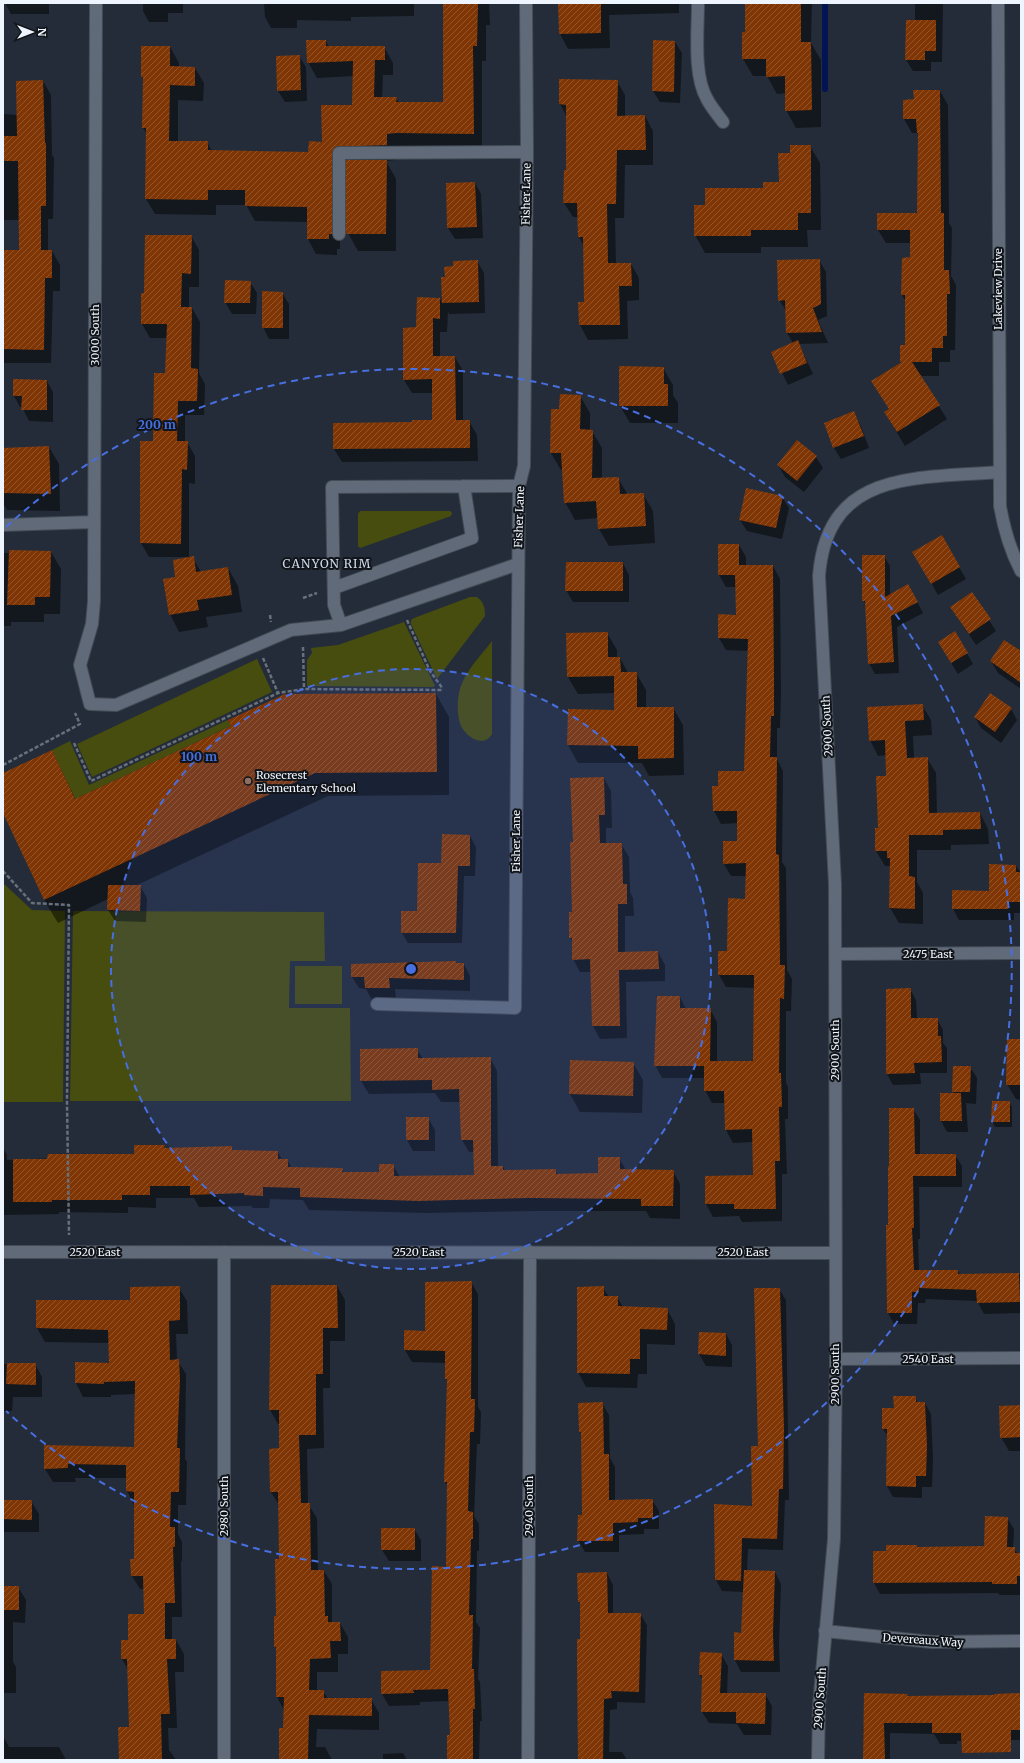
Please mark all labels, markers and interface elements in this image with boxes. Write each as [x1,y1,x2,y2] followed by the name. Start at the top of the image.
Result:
[12,12,52,52] north arrow
[35,28,49,37] text: N
[518,163,534,225] street label: Fisher Lane
[991,248,1005,330] street label: Lakeview Drive
[88,303,102,366] street label: 3000 South
[138,417,176,432] text: 200 m
[511,486,527,548] street label: Fisher Lane
[283,556,371,571] district label: CANYON RIM
[818,694,836,757] street label: 2900 South
[181,749,217,764] text: 100 m
[256,768,357,795] place label: Rosecrest Elementary School
[243,776,253,786] marker: Rosecrest Elementary School
[509,810,523,872] street label: Fisher Lane
[903,947,954,961] street label: 2475 East
[404,962,418,976] centre of rings
[828,1019,842,1081] street label: 2900 South
[69,1245,121,1259] street label: 2520 East
[393,1245,445,1259] street label: 2520 East
[717,1245,769,1259] street label: 2520 East
[828,1343,842,1405] street label: 2900 South
[902,1352,955,1366] street label: 2540 East
[217,1475,231,1536] street label: 2980 South
[522,1475,536,1536] street label: 2940 South
[882,1630,965,1650] street label: Devereaux Way
[811,1666,829,1729] street label: 2900 South

